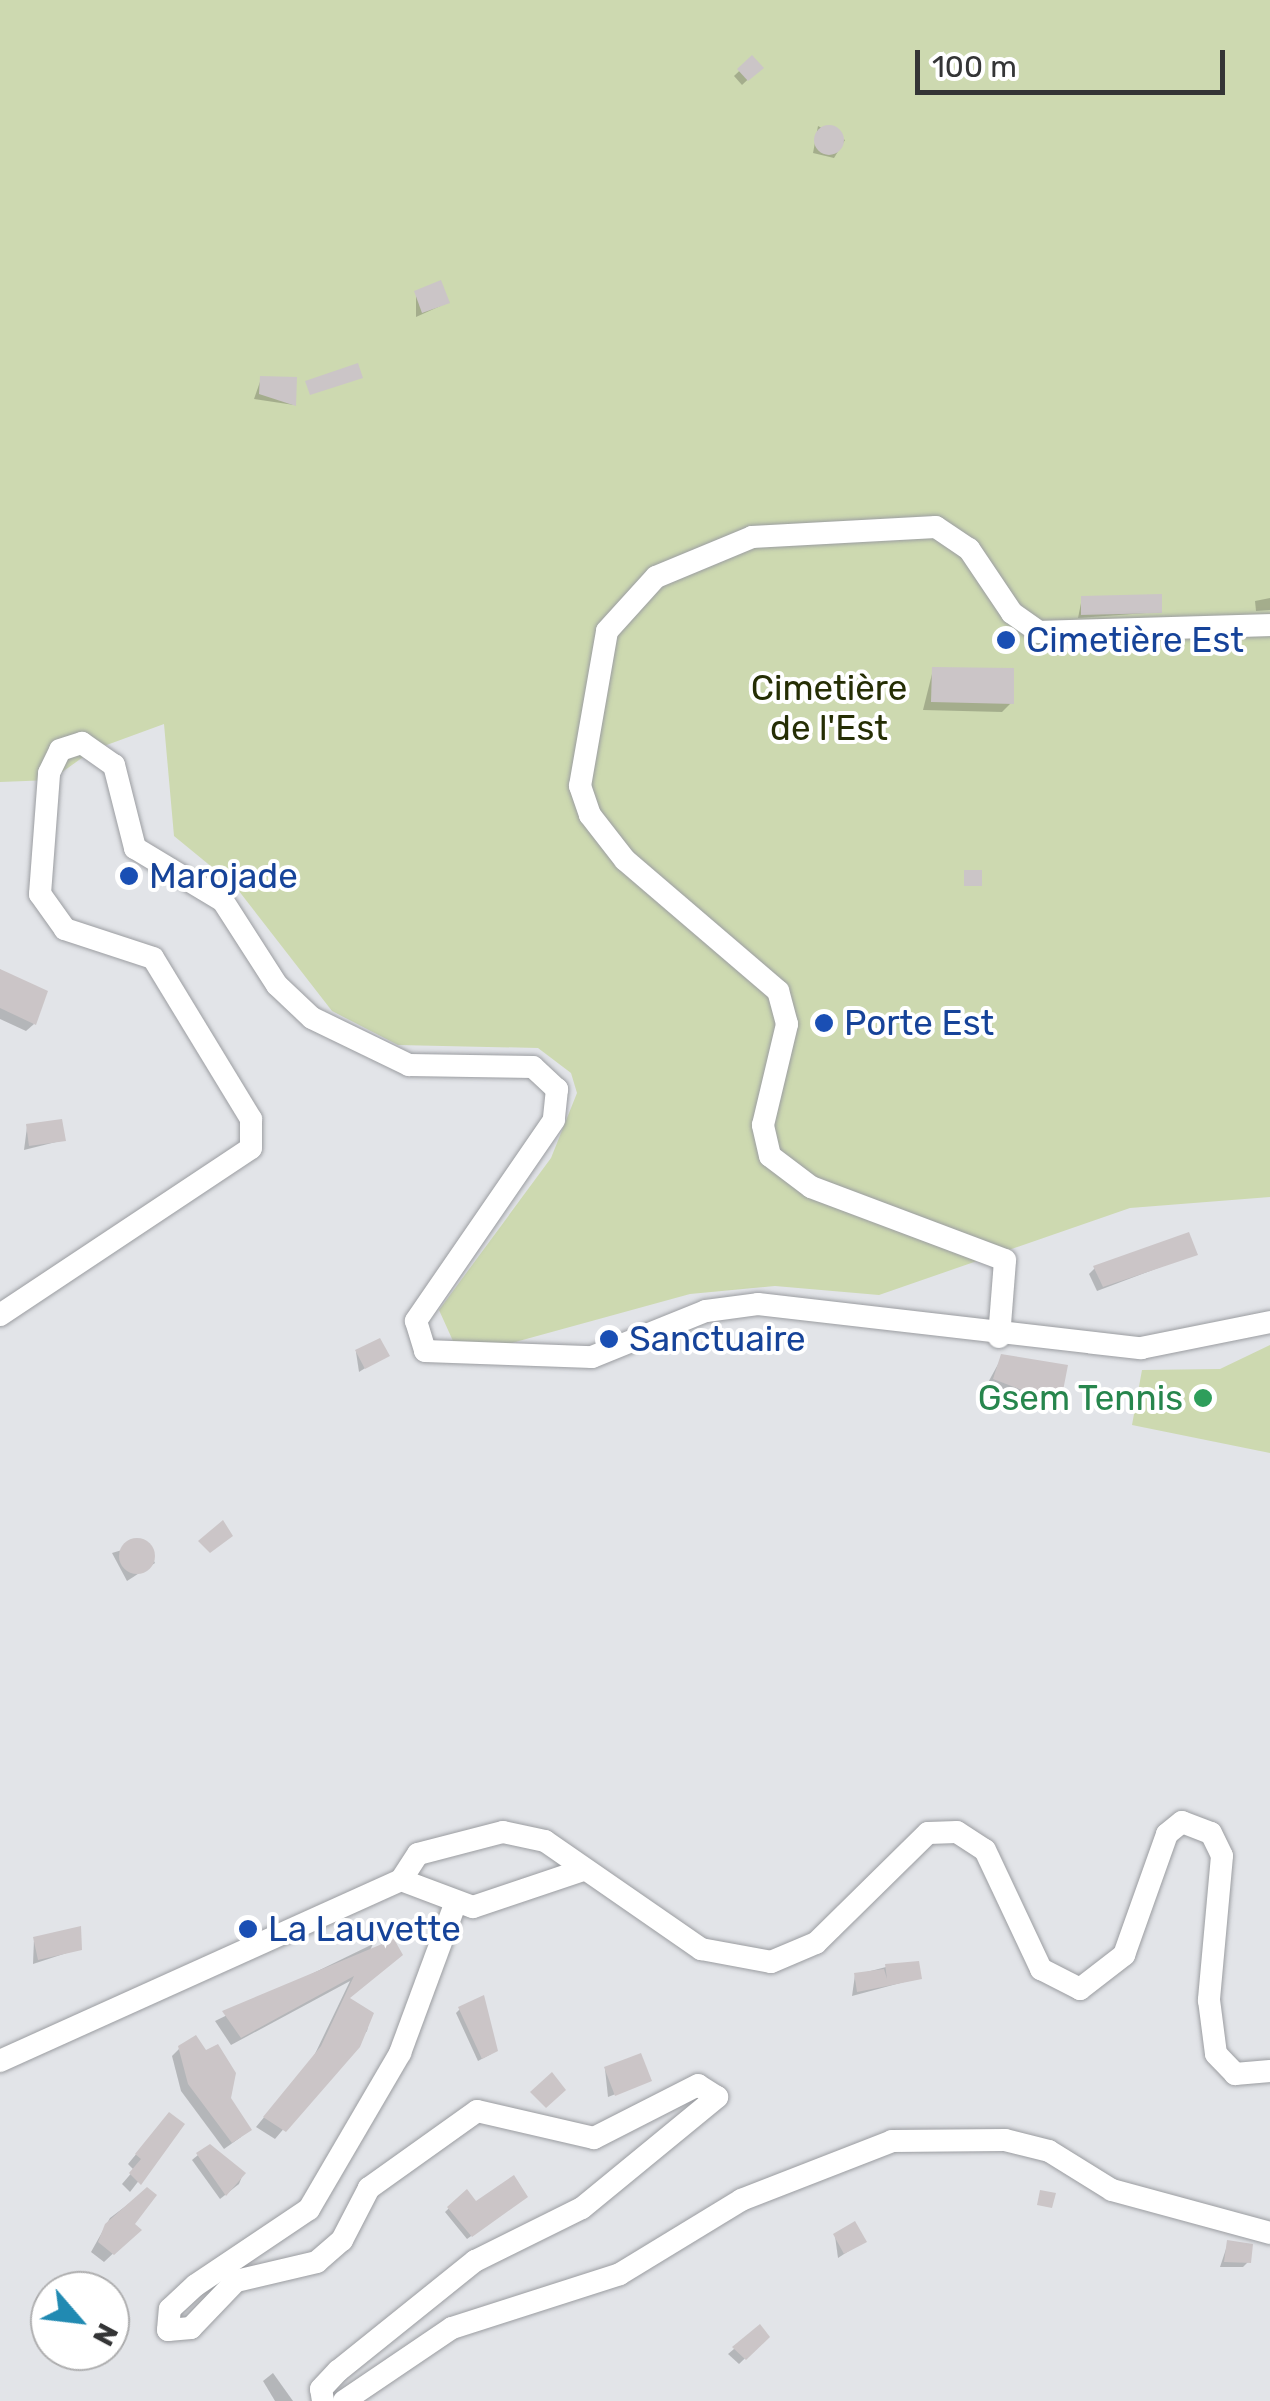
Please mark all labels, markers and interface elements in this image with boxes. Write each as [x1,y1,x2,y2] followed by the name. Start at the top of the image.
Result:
[920,30,1230,92] scale bar
[932,49,1017,85] text: 100 m
[1026,619,1244,661] place label: Cimetière Est
[995,629,1017,651] marker: Cimetière Est
[751,667,907,749] park label: Cimetière de l'Est
[149,855,298,897] place label: Marojade
[118,865,140,887] marker: Marojade
[844,1002,994,1044] place label: Porte Est
[813,1012,835,1034] marker: Porte Est
[629,1318,806,1360] place label: Sanctuaire
[598,1328,620,1350] marker: Sanctuaire
[977,1377,1183,1419] place label: Gsem Tennis
[1192,1387,1214,1409] marker: Gsem Tennis
[268,1908,461,1950] place label: La Lauvette
[237,1918,259,1940] marker: La Lauvette
[30,2271,130,2371] north arrow
[86,2318,124,2351] text: N

